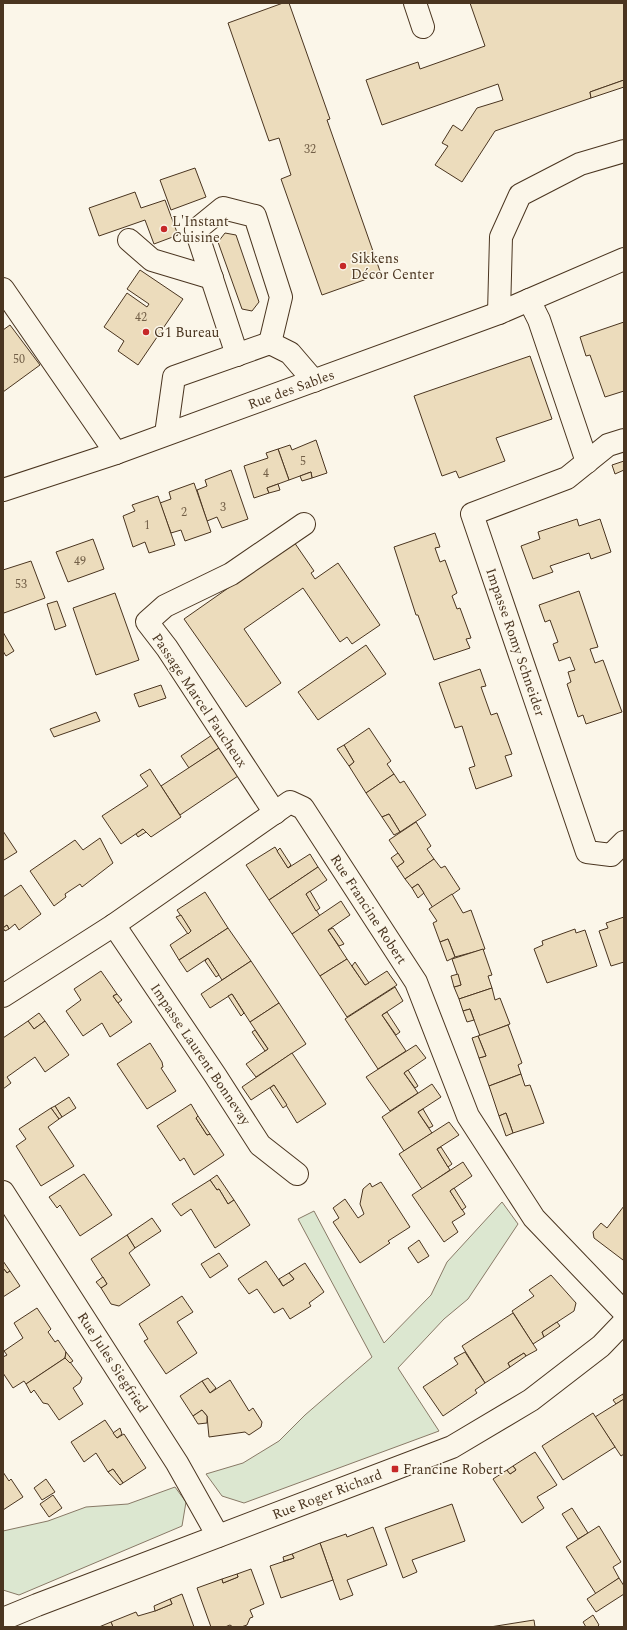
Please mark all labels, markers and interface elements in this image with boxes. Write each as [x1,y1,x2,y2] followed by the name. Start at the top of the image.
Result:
[304,140,316,159] house number: 32
[172,211,229,248] place label: L'Instant Cuisine
[159,224,169,234] marker: L'Instant Cuisine
[351,248,435,285] place label: Sikkens Décor Center
[338,261,348,271] marker: Sikkens Décor Center
[135,308,147,327] house number: 42
[154,322,220,343] place label: G1 Bureau
[141,327,151,337] marker: G1 Bureau
[13,350,25,369] house number: 50
[245,364,337,415] street label: Rue des Sables
[300,452,306,471] house number: 5
[263,464,269,483] house number: 4
[220,498,226,517] house number: 3
[181,503,187,522] house number: 2
[144,516,150,535] house number: 1
[74,552,86,571] house number: 49
[480,565,551,720] street label: Impasse Romy Schneider
[15,575,27,594] house number: 53
[147,629,253,772] street label: Passage Marcel Faucheux
[325,850,412,969] street label: Rue Francine Robert
[145,979,257,1131] street label: Impasse Laurent Bonnevay
[72,1308,153,1417] street label: Rue Jules Siegfried
[403,1459,503,1480] place label: Francine Robert
[269,1464,385,1525] street label: Rue Roger Richard
[390,1464,400,1474] marker: Francine Robert

